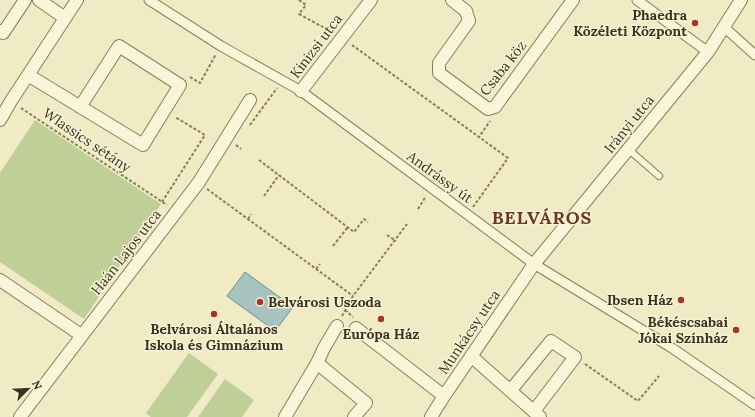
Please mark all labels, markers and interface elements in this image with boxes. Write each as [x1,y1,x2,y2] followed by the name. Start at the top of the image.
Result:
[573,6,688,40] place label: Phaedra Közéleti Központ
[286,10,346,82] street label: Kinizsi utca
[690,18,700,28] marker: Phaedra Közéleti Központ
[476,37,530,99] street label: Csaba köz
[600,91,658,157] street label: Irányi utca
[40,104,135,176] street label: Wlassics sétány
[403,147,477,207] street label: Andrássy út
[87,206,165,298] street label: Haán Lajos utca
[492,206,592,229] district label: BELVÁROS
[434,286,504,378] street label: Munkácsy utca
[607,291,673,309] place label: Ibsen Ház
[268,293,382,311] place label: Belvárosi Uszoda
[676,295,686,305] marker: Ibsen Ház
[255,297,265,307] marker: Belvárosi Uszoda
[209,309,219,319] marker: Belvárosi Általános Iskola és Gimnázium
[638,313,728,347] place label: Békéscsabai Jókai Színház
[376,314,386,324] marker: Európa Ház
[145,320,283,354] place label: Belvárosi Általános Iskola és Gimnázium
[343,325,419,343] place label: Európa Ház
[731,325,741,335] marker: Békéscsabai Jókai Színház
[8,369,48,409] north arrow
[29,378,45,392] text: N

